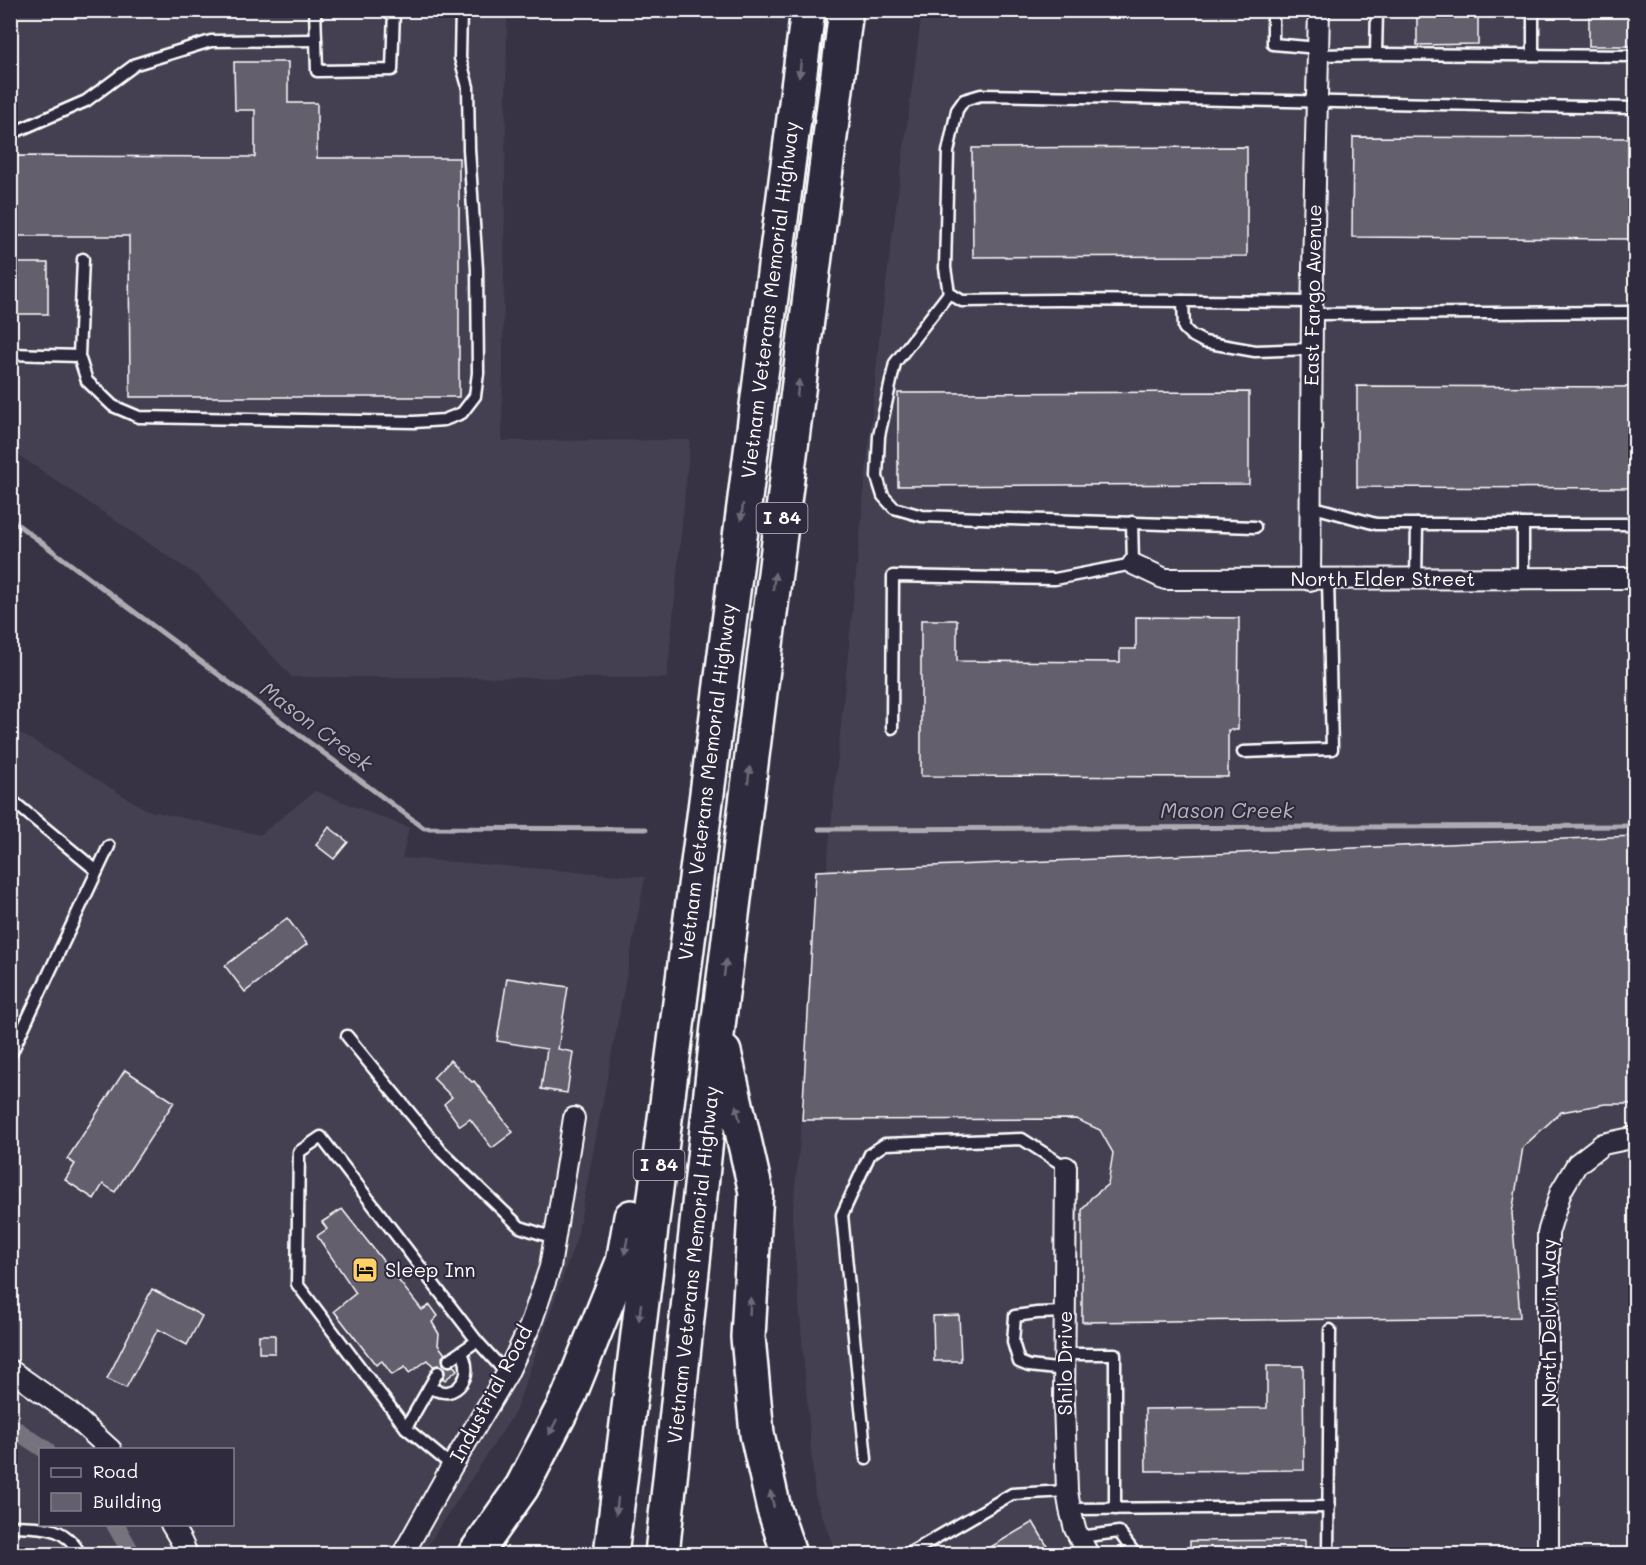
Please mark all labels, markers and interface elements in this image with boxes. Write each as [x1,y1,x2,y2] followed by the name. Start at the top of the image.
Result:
[796,59,805,78] one-way arrow
[734,120,804,480] street label: Vietnam Veterans Memorial Highway
[1297,204,1327,386] street label: East Fargo Avenue
[794,378,803,397] one-way arrow
[738,502,747,521] one-way arrow
[756,503,808,533] road number: I 84
[1291,565,1475,591] street label: North Elder Street
[769,572,779,591] one-way arrow
[671,602,741,962] street label: Vietnam Veterans Memorial Highway
[255,675,379,777] water label: Mason Creek
[745,765,754,784] one-way arrow
[1160,796,1295,823] water label: Mason Creek
[720,959,730,978] one-way arrow
[660,1085,724,1445] street label: Vietnam Veterans Memorial Highway
[733,1103,742,1122] one-way arrow
[634,1150,684,1180] road number: I 84
[621,1237,630,1256] one-way arrow
[1535,1239,1561,1407] street label: North Delvin Way
[350,1255,380,1285] hotel icon: Sleep Inn
[385,1256,476,1282] place label: Sleep Inn
[745,1296,754,1315] one-way arrow
[635,1303,645,1322] one-way arrow
[1051,1311,1077,1415] street label: Shilo Drive
[443,1320,537,1467] street label: Industrial Road
[548,1418,558,1435] one-way arrow
[39,1448,234,1526] legend
[93,1459,138,1483] text: Road
[93,1489,161,1513] text: Building
[766,1490,776,1508] one-way arrow
[612,1496,622,1515] one-way arrow

